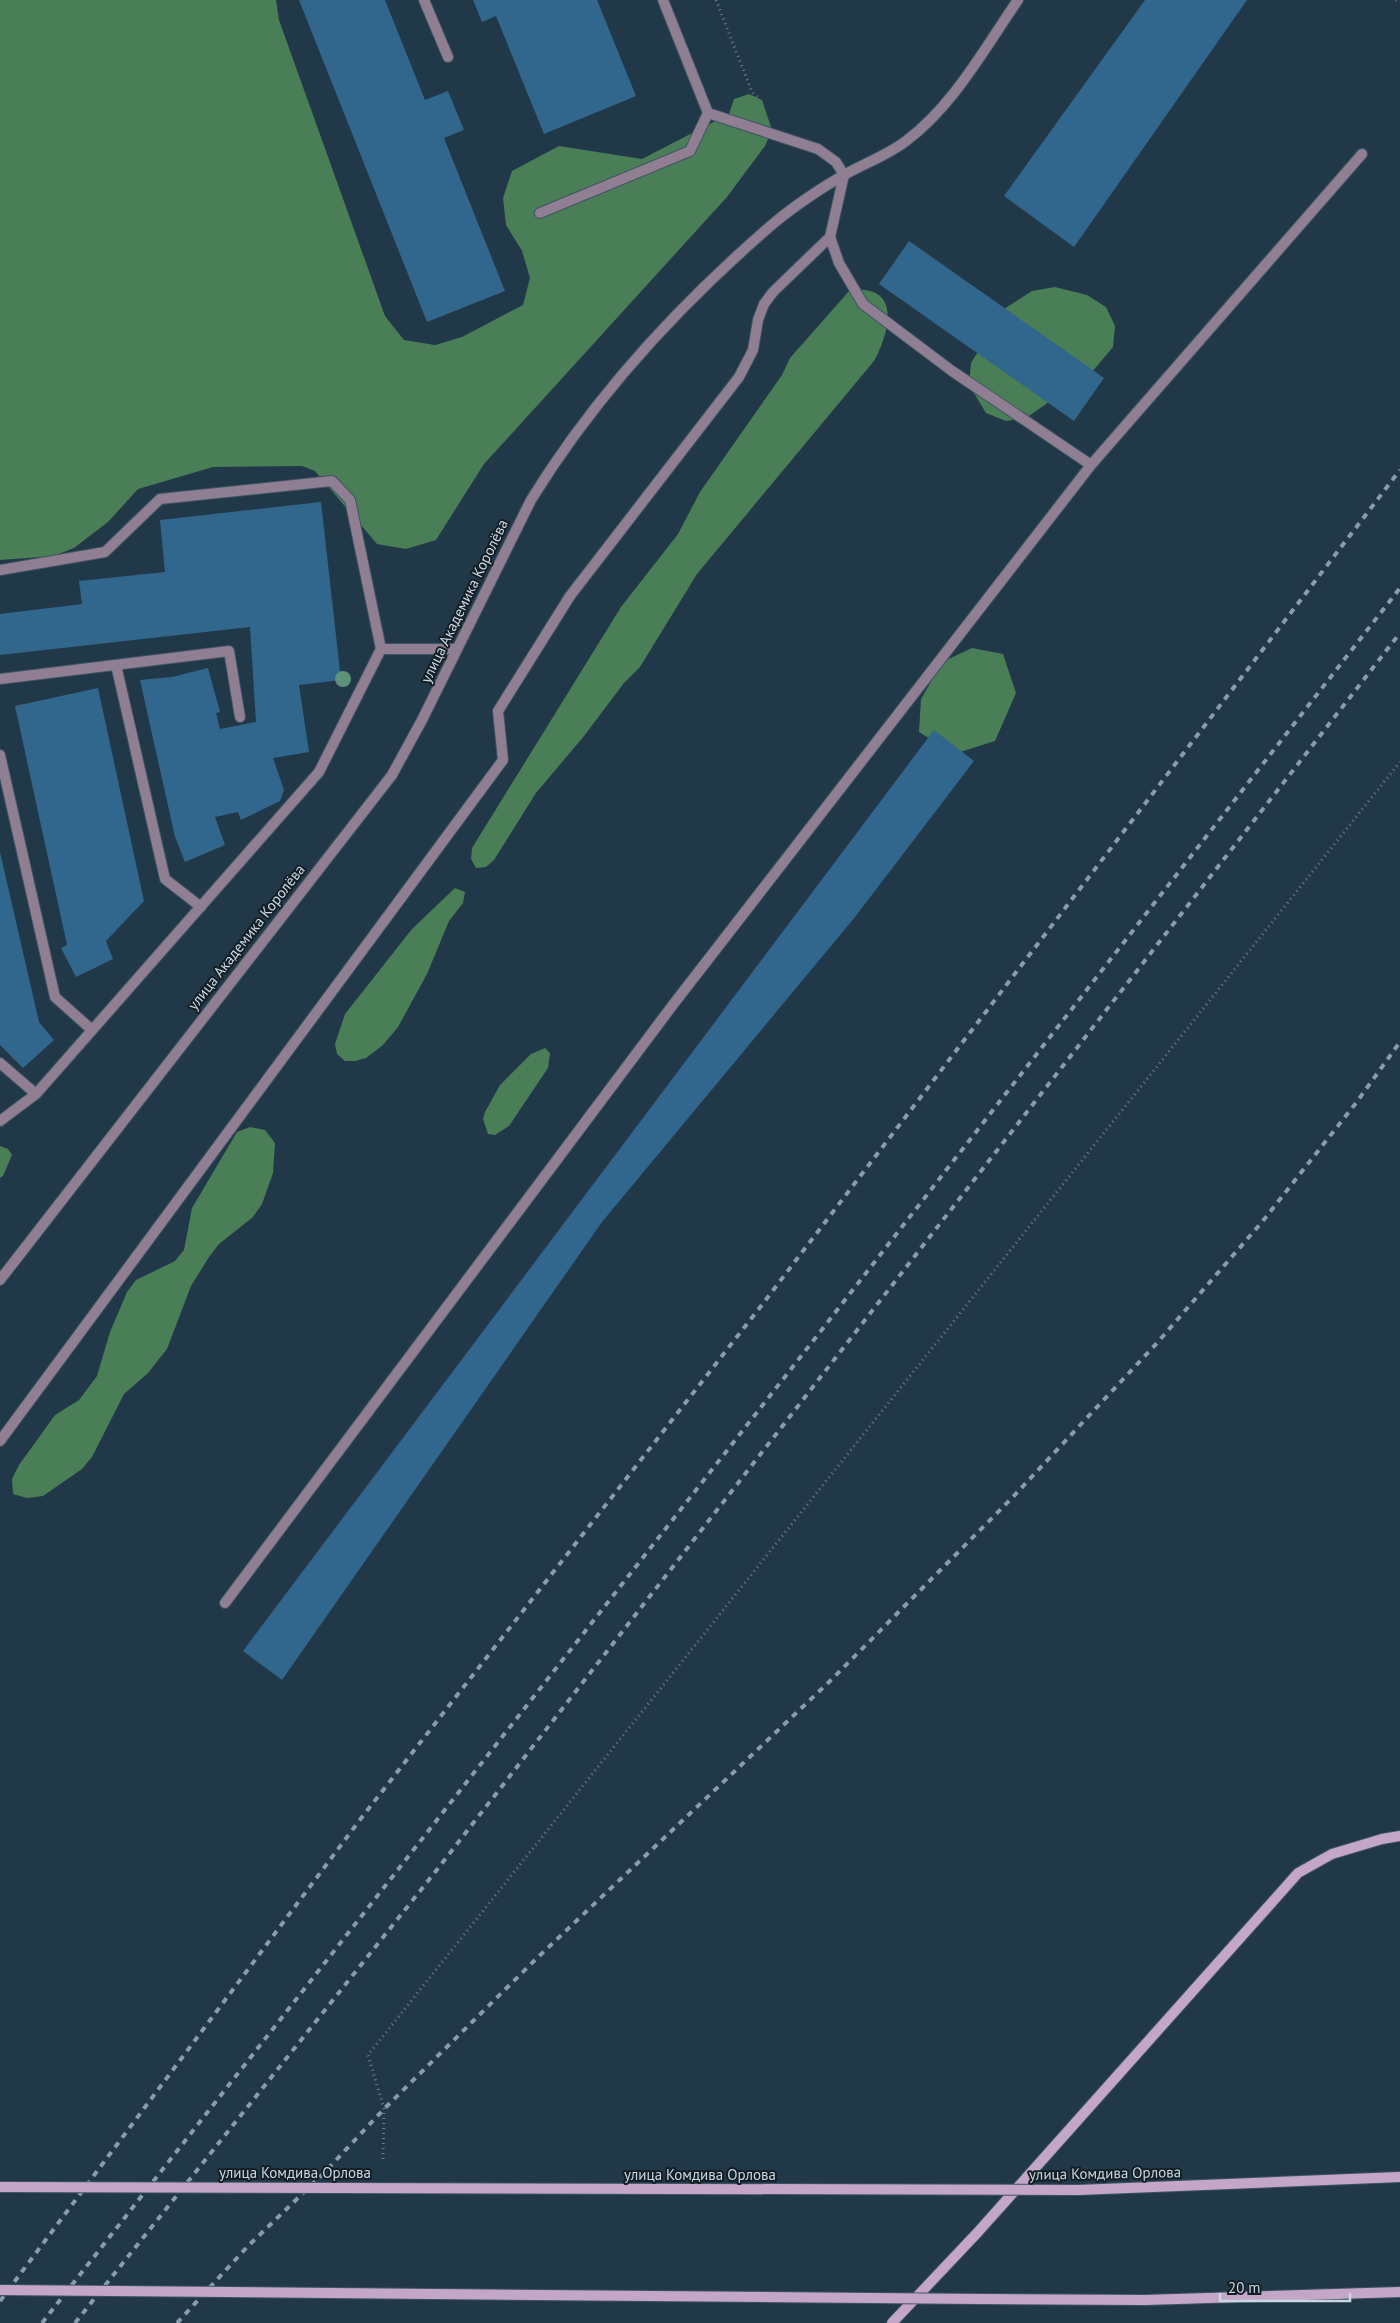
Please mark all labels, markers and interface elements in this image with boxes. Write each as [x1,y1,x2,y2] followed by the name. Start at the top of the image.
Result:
[416,516,512,686] street label: улица Академика Королёва
[183,860,309,1014] street label: улица Академика Королёва
[1029,2162,1181,2184] street label: улица Комдива Орлова
[219,2163,371,2182] street label: улица Комдива Орлова
[624,2165,776,2184] street label: улица Комдива Орлова
[1220,2270,1350,2302] scale bar
[1228,2278,1261,2297] text: 20 m

